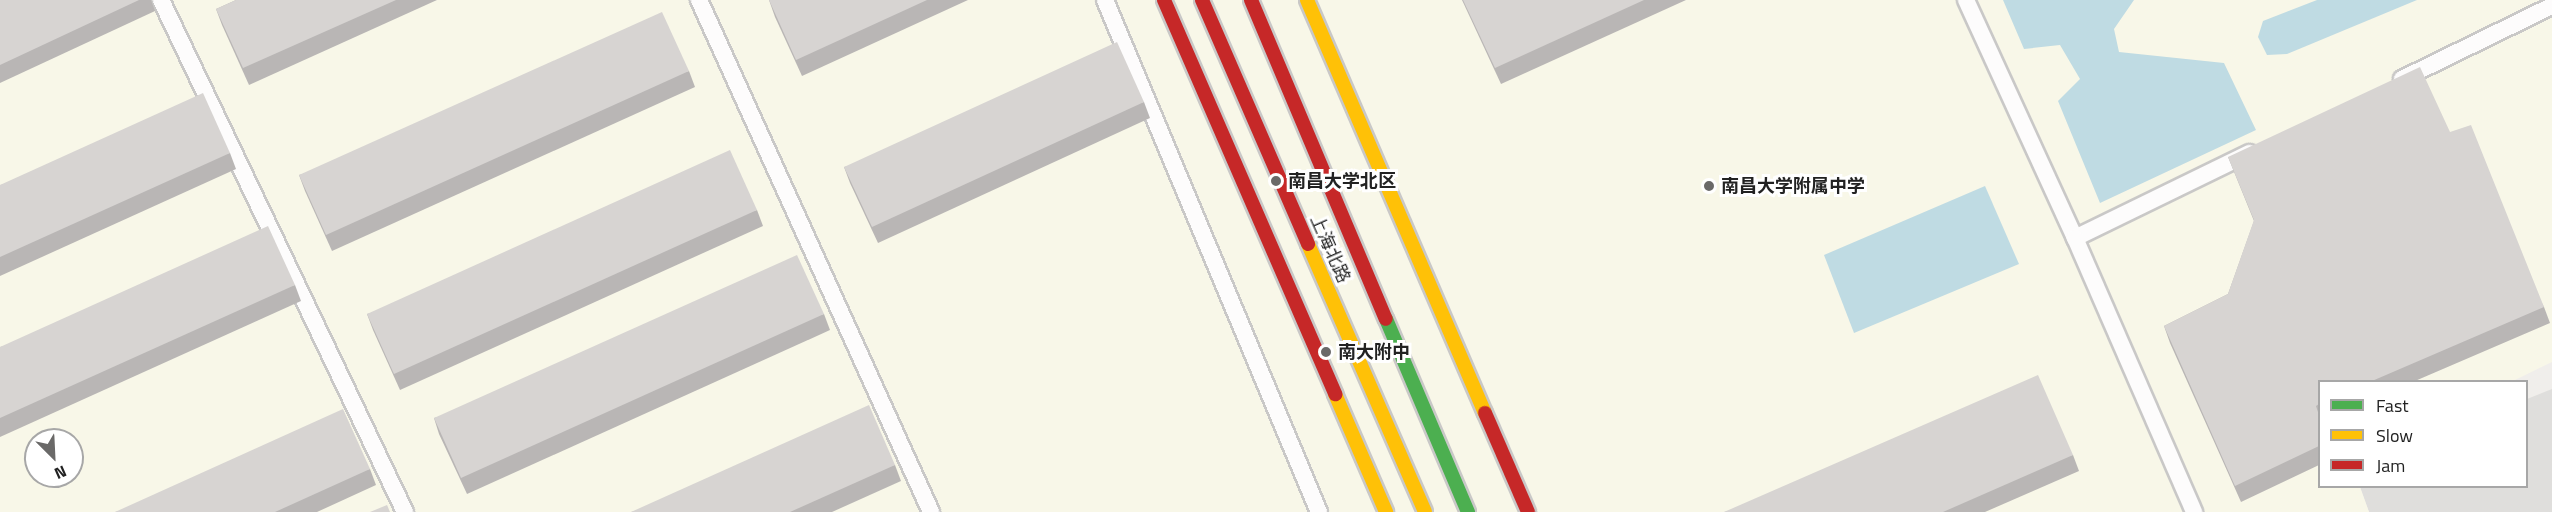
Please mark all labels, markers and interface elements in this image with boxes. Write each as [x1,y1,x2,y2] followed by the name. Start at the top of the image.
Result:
[1288,170,1396,192] place label: 南昌大学北区
[1269,174,1283,188] marker: 南昌大学北区
[1721,175,1865,197] place label: 南昌大学附属中学
[1702,179,1716,193] marker: 南昌大学附属中学
[1305,212,1355,286] street label: 上海北路
[1338,341,1410,363] place label: 南大附中
[1319,345,1333,359] marker: 南大附中
[2318,380,2528,488] legend
[2376,392,2409,419] text: Fast
[2376,422,2413,449] text: Slow
[24,428,84,488] north arrow
[2376,452,2405,479] text: Jam
[51,459,70,486] text: N

